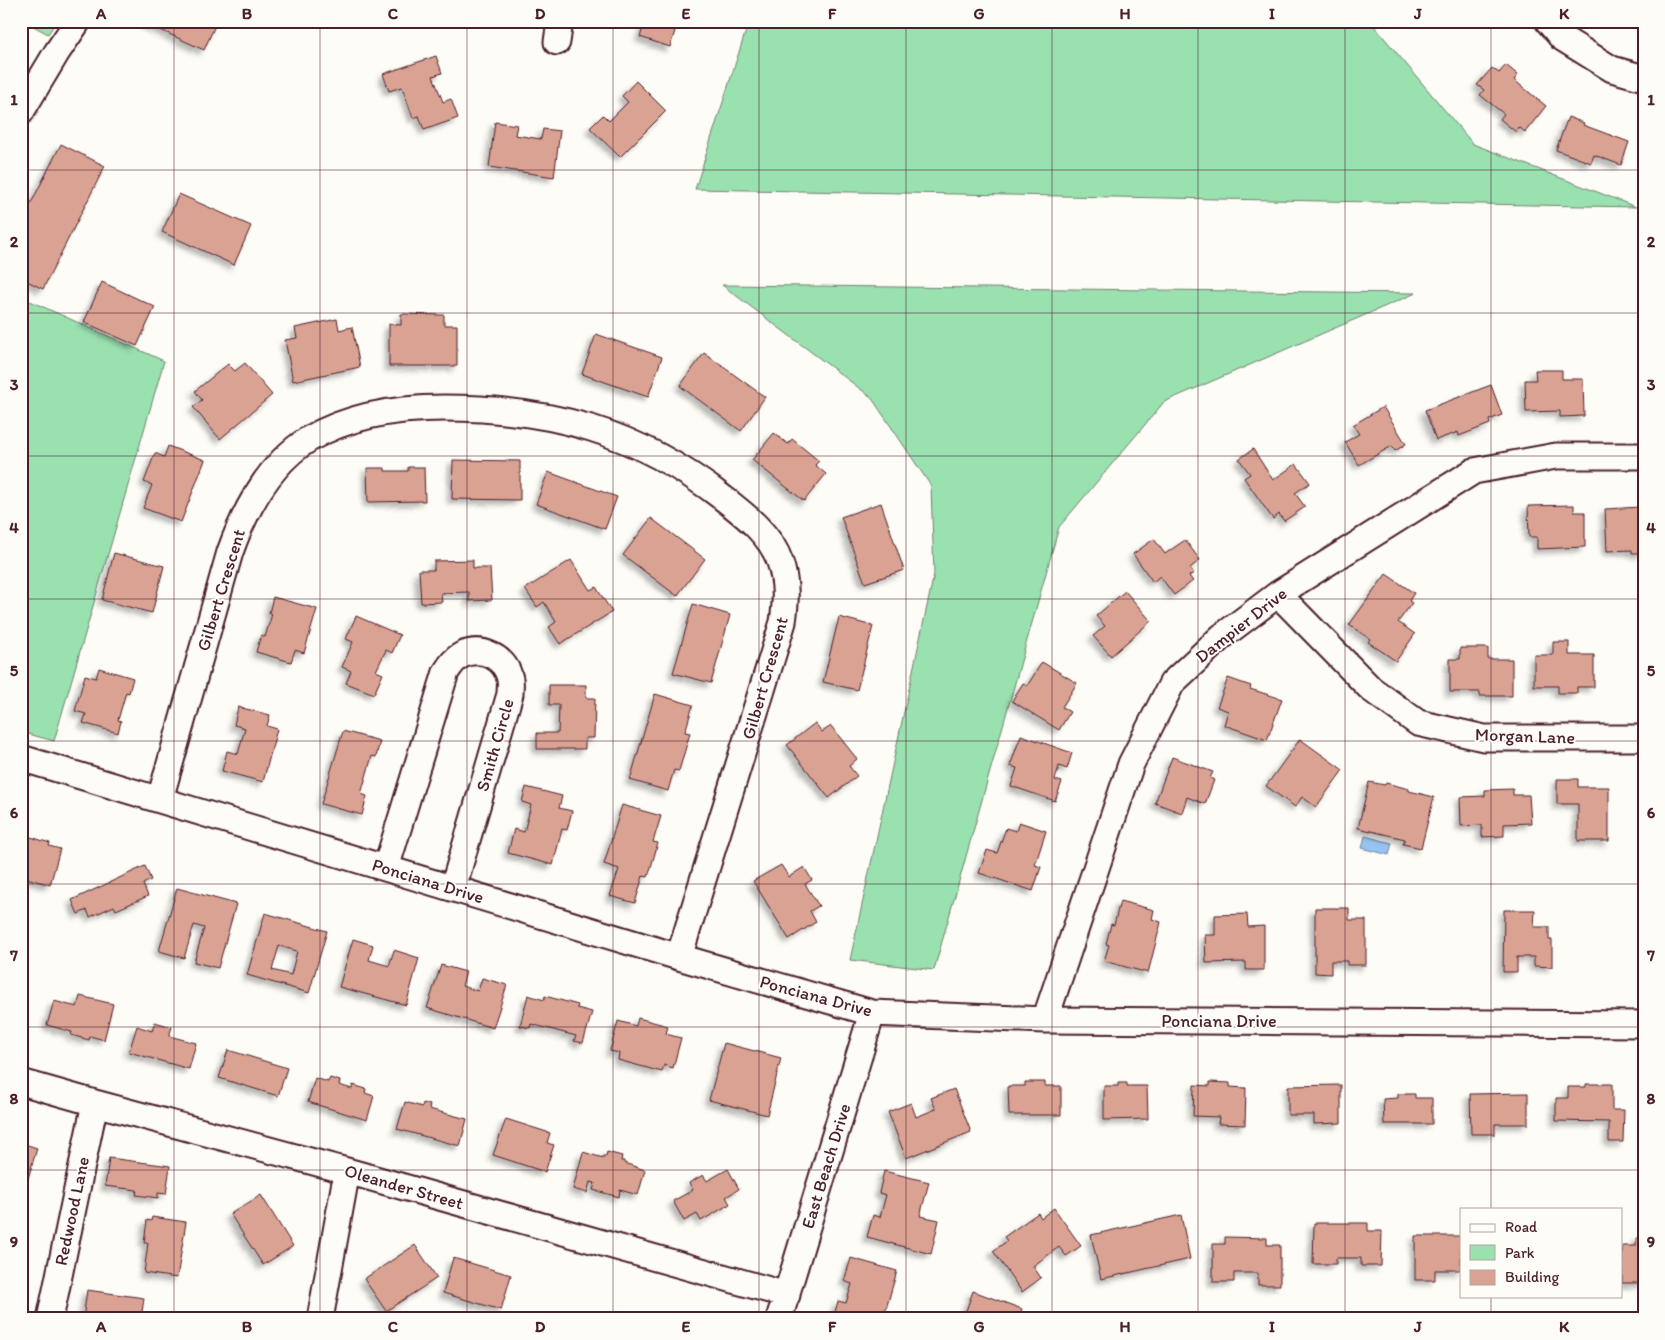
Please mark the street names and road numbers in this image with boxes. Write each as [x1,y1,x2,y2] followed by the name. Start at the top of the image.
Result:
[192,526,250,654] street label: Gilbert Crescent
[1191,582,1291,668] street label: Dampier Drive
[737,614,793,742] street label: Gilbert Crescent
[471,696,519,794] street label: Smith Circle
[1475,723,1575,749] street label: Morgan Lane
[370,854,486,908] street label: Ponciana Drive
[757,970,875,1022] street label: Ponciana Drive
[1161,1010,1277,1032] street label: Ponciana Drive
[797,1101,855,1231] street label: East Beach Drive
[50,1154,94,1268] street label: Redwood Lane
[342,1160,466,1215] street label: Oleander Street

